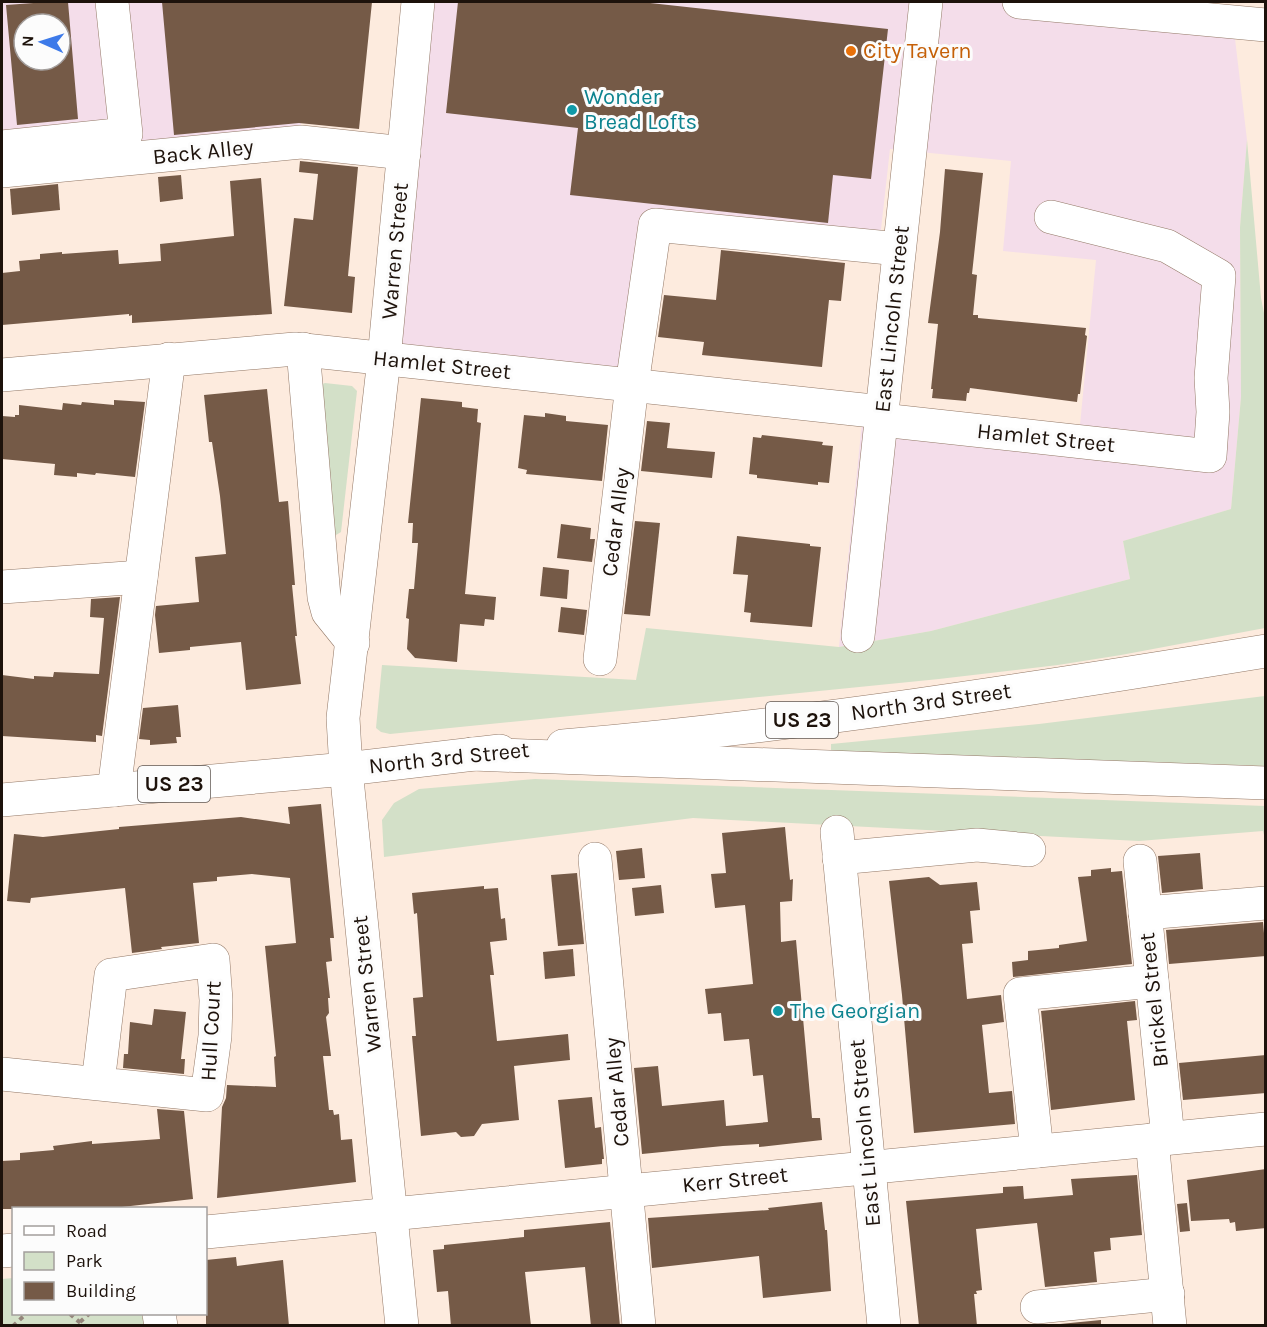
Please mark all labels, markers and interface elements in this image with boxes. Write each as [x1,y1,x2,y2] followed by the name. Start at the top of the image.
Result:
[12,12,72,72] north arrow
[18,35,37,47] text: N
[863,38,972,64] place label: City Tavern
[844,44,858,58] marker: City Tavern
[584,84,697,135] place label: Wonder Bread Lofts
[565,103,579,117] marker: Wonder Bread Lofts
[151,134,255,170] street label: Back Alley
[376,182,414,320] street label: Warren Street
[869,224,915,414] street label: East Lincoln Street
[372,345,512,385] street label: Hamlet Street
[976,418,1116,458] street label: Hamlet Street
[596,466,636,578] street label: Cedar Alley
[849,678,1013,726] street label: North 3rd Street
[766,702,838,738] road number: US 23
[367,737,531,779] street label: North 3rd Street
[138,766,210,802] road number: US 23
[347,914,387,1054] street label: Warren Street
[1134,932,1174,1068] street label: Brickel Street
[195,980,227,1082] street label: Hull Court
[790,998,920,1024] place label: The Georgian
[771,1004,785,1018] marker: The Georgian
[599,1036,635,1148] street label: Cedar Alley
[844,1038,886,1228] street label: East Lincoln Street
[681,1162,789,1198] street label: Kerr Street
[12,1207,207,1315] legend
[66,1220,107,1242] text: Road
[66,1250,103,1272] text: Park
[66,1280,136,1302] text: Building

